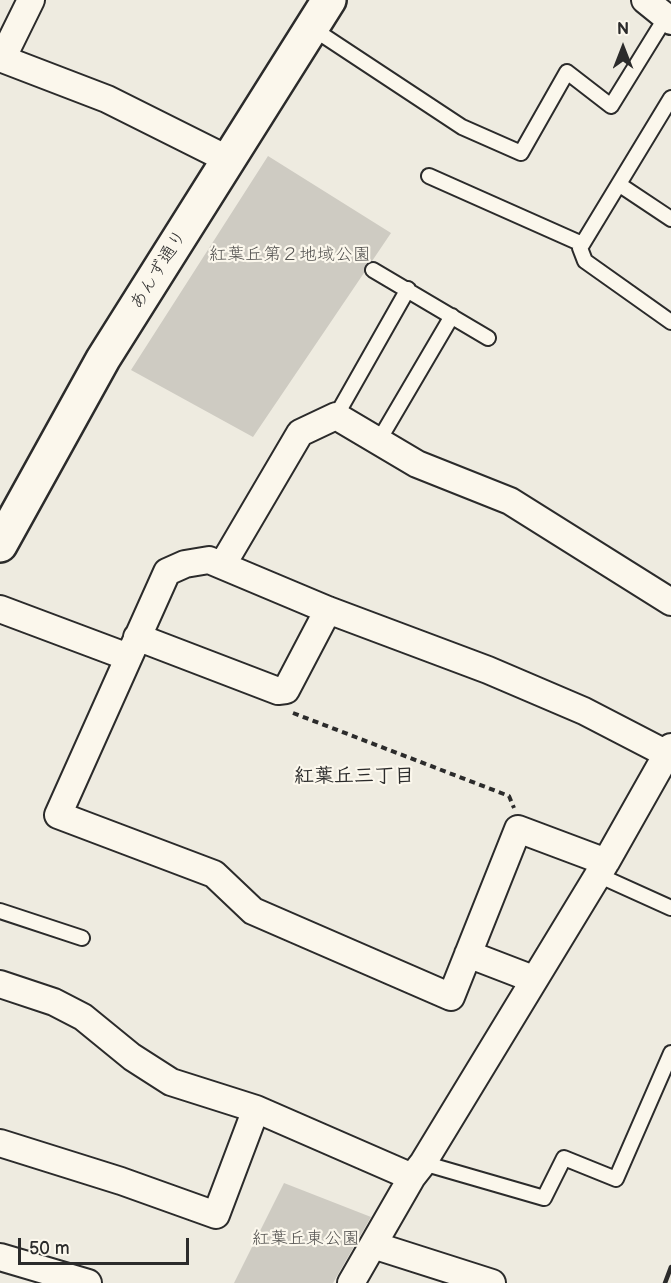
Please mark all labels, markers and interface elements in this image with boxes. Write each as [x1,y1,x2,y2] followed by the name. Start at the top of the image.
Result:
[593,18,653,78] north arrow
[617,20,629,39] text: N
[126,226,192,314] street label: あんず通り
[209,244,371,266] park label: 紅葉丘第２地域公園
[294,765,414,789] district label: 紅葉丘三丁目
[21,1226,192,1264] scale bar
[252,1228,360,1250] park label: 紅葉丘東公園
[29,1238,70,1259] text: 50 m

